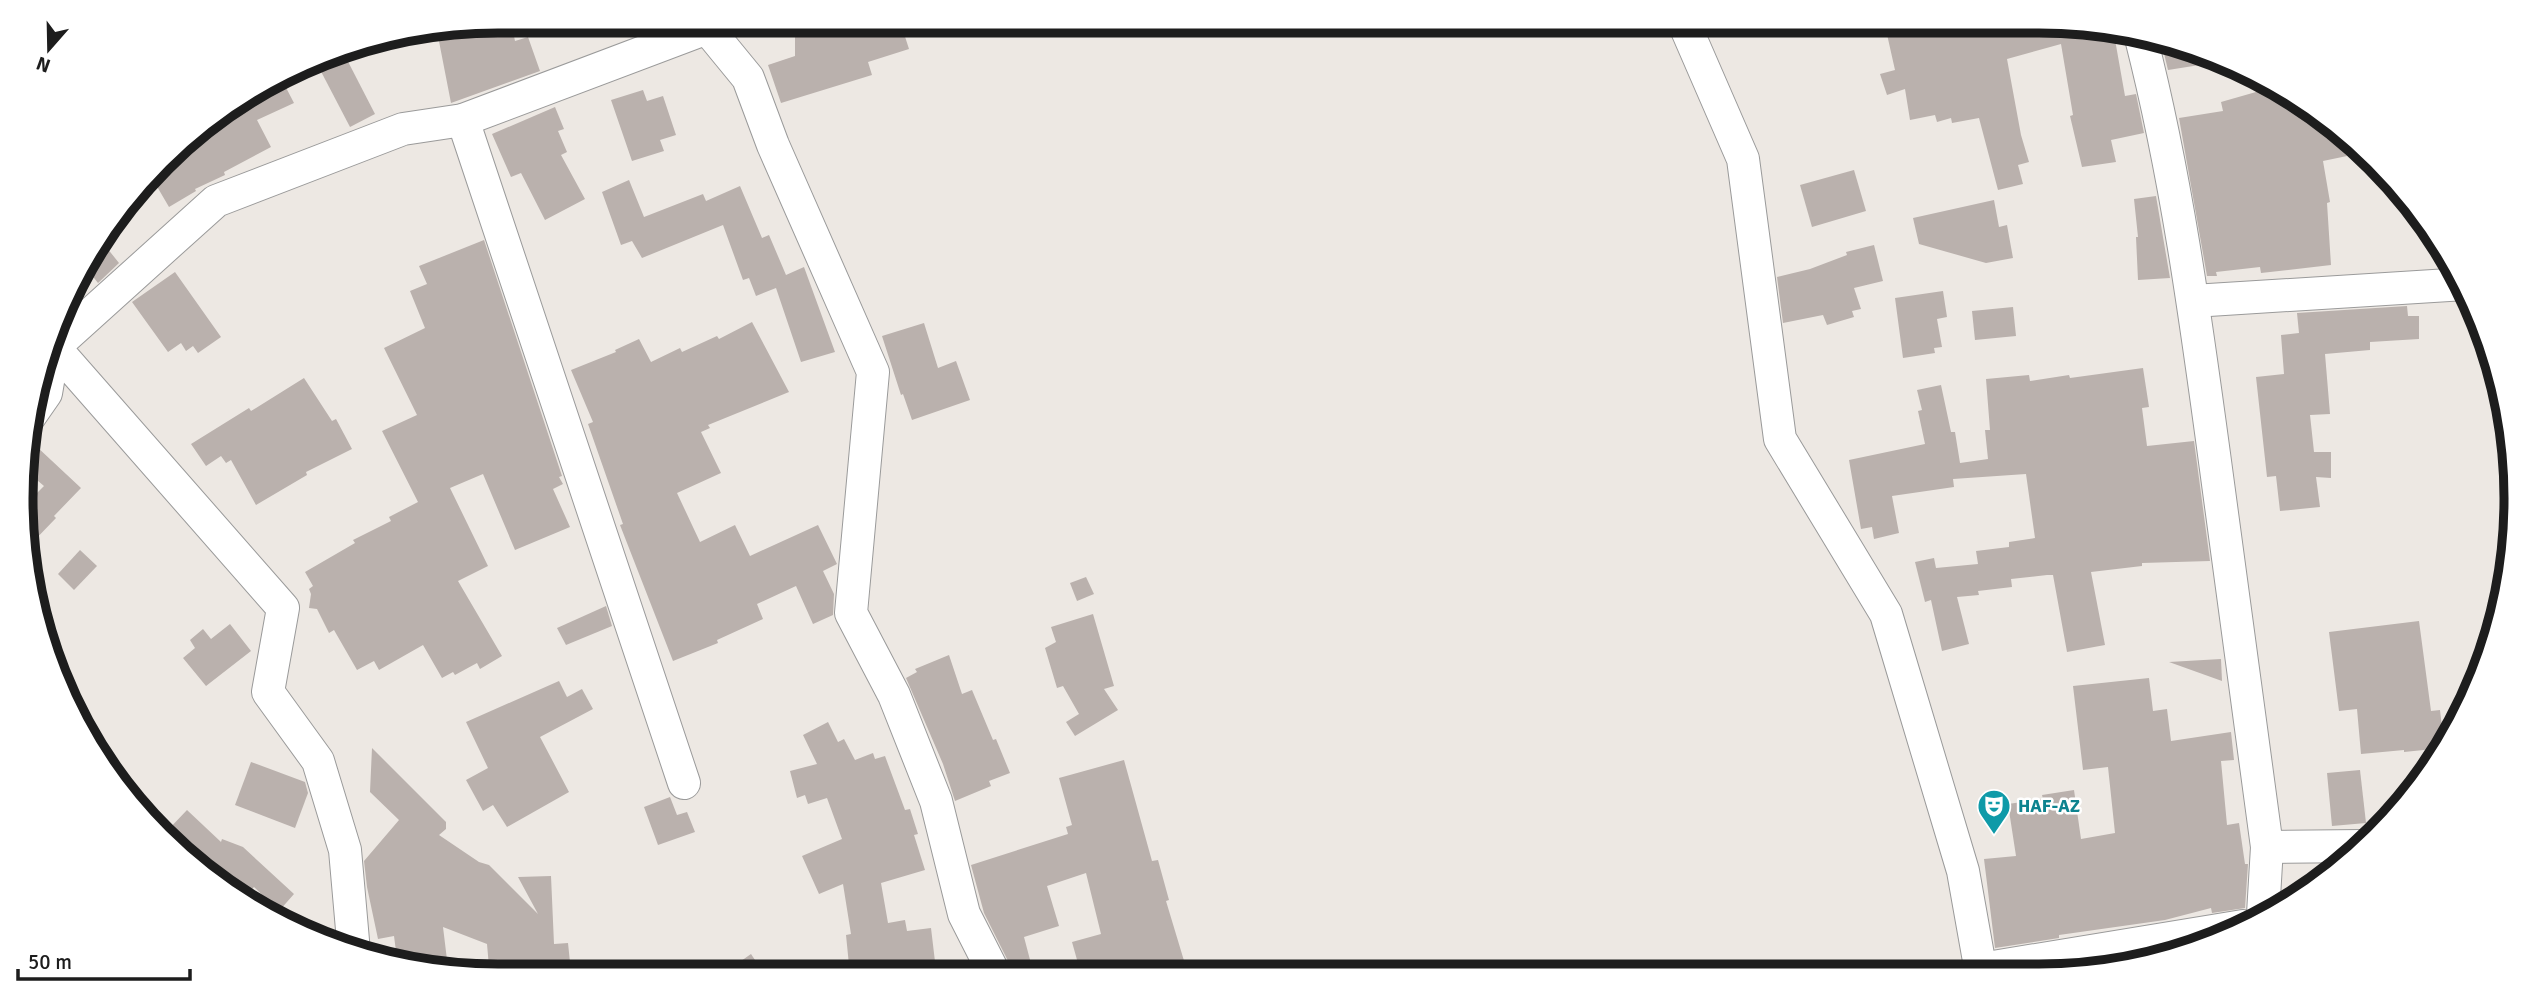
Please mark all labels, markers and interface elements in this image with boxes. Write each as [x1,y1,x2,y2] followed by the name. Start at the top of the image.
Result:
[14,14,84,84] north arrow
[33,50,54,78] text: N
[1975,787,2013,836] theatre icon: HAF-AZ
[2018,795,2080,817] place label: HAF-AZ
[18,937,189,981] scale bar
[28,949,72,975] text: 50 m

